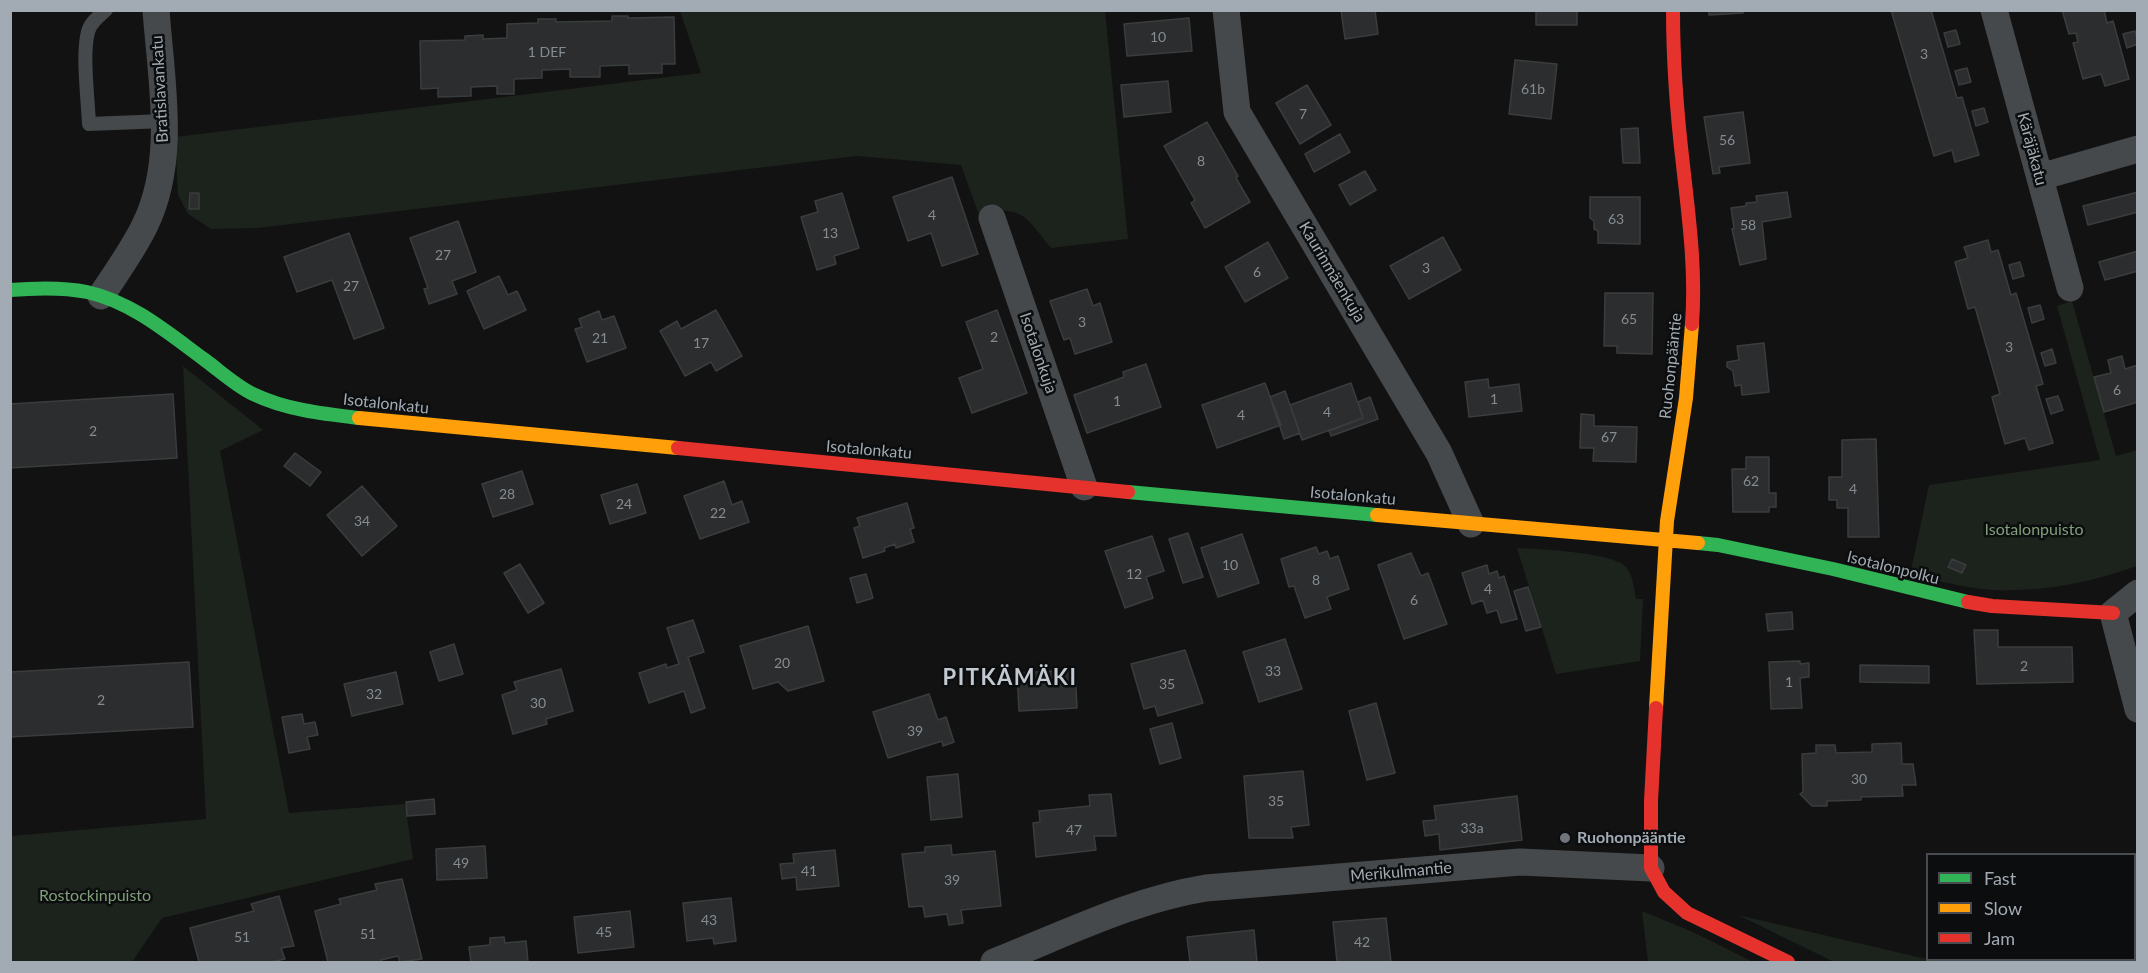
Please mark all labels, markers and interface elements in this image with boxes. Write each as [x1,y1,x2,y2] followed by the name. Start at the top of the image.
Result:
[1150,29,1166,45] house number: 10
[148,35,172,143] street label: Bratislavankatu
[528,44,566,60] house number: 1 DEF
[1920,46,1928,62] house number: 3
[1521,81,1545,97] house number: 61b
[1299,106,1307,122] house number: 7
[2013,110,2051,188] street label: Käräjäkatu
[1719,132,1735,148] house number: 56
[1197,153,1205,169] house number: 8
[928,207,936,223] house number: 4
[1608,211,1624,227] house number: 63
[1740,217,1756,233] house number: 58
[1295,218,1369,326] street label: Kaurinmäenkuja
[822,225,838,241] house number: 13
[435,247,451,263] house number: 27
[1422,260,1430,276] house number: 3
[1253,264,1261,280] house number: 6
[343,278,359,294] house number: 27
[1015,310,1061,396] street label: Isotalonkuja
[1621,311,1637,327] house number: 65
[1656,312,1686,420] street label: Ruohonpääntie
[1078,314,1086,330] house number: 3
[990,329,998,345] house number: 2
[592,330,608,346] house number: 21
[693,335,709,351] house number: 17
[2005,339,2013,355] house number: 3
[2113,382,2121,398] house number: 6
[342,390,430,418] street label: Isotalonkatu
[1490,391,1498,407] house number: 1
[1113,393,1121,409] house number: 1
[1323,404,1331,420] house number: 4
[1237,407,1245,423] house number: 4
[89,423,97,439] house number: 2
[1601,429,1617,445] house number: 67
[825,437,913,463] street label: Isotalonkatu
[1743,473,1759,489] house number: 62
[1849,481,1857,497] house number: 4
[1309,483,1397,509] street label: Isotalonkatu
[499,486,515,502] house number: 28
[616,496,632,512] house number: 24
[710,505,726,521] house number: 22
[354,513,370,529] house number: 34
[1985,520,2083,540] park label: Isotalonpuisto
[1845,547,1941,589] street label: Isotalonpolku
[1222,557,1238,573] house number: 10
[1126,566,1142,582] house number: 12
[1312,572,1320,588] house number: 8
[1484,581,1492,597] house number: 4
[1410,592,1418,608] house number: 6
[774,655,790,671] house number: 20
[2020,658,2028,674] house number: 2
[1265,663,1281,679] house number: 33
[943,665,1077,691] district label: PITKÄMÄKI
[1785,674,1793,690] house number: 1
[1159,676,1175,692] house number: 35
[366,686,382,702] house number: 32
[97,692,105,708] house number: 2
[530,695,546,711] house number: 30
[907,723,923,739] house number: 39
[1851,771,1867,787] house number: 30
[1268,793,1284,809] house number: 35
[1460,820,1484,836] house number: 33a
[1066,822,1082,838] house number: 47
[1577,828,1686,848] place label: Ruohonpääntie
[1558,831,1572,845] marker: Ruohonpääntie
[1926,853,2136,961] legend
[453,855,469,871] house number: 49
[1349,858,1453,886] street label: Merikulmantie
[801,863,817,879] house number: 41
[1984,867,2016,889] text: Fast
[944,872,960,888] house number: 39
[39,886,151,906] park label: Rostockinpuisto
[1984,897,2022,919] text: Slow
[701,912,717,928] house number: 43
[596,924,612,940] house number: 45
[360,926,376,942] house number: 51
[1984,927,2015,949] text: Jam
[234,929,250,945] house number: 51
[1354,934,1370,950] house number: 42

